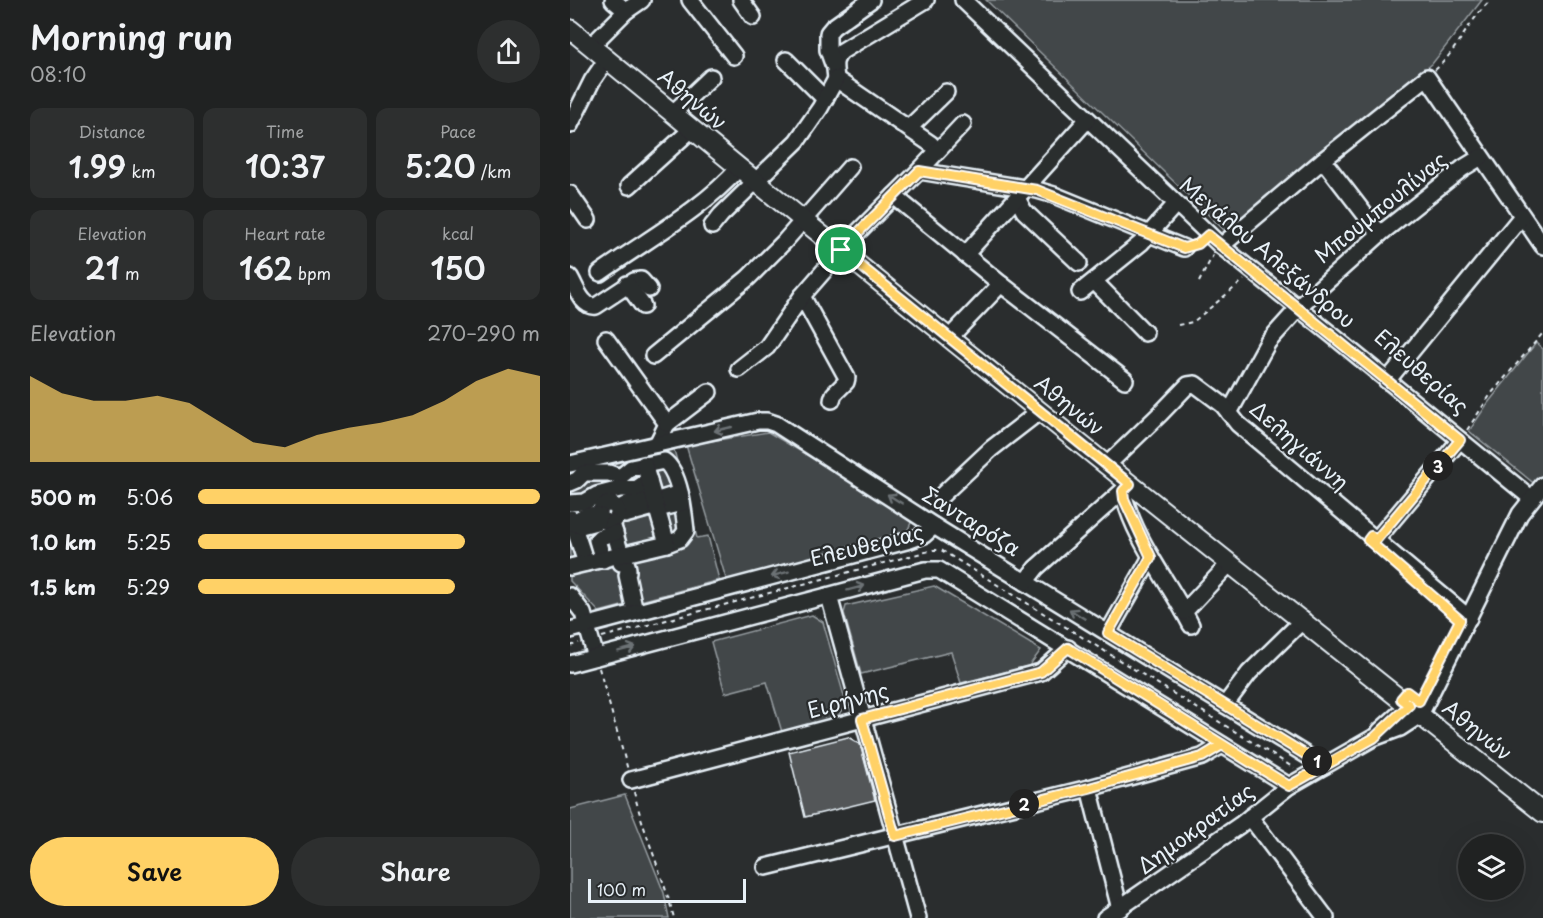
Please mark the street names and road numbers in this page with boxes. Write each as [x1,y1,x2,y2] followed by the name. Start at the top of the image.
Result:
[652,60,735,137] street label: Αθηνών
[1307,143,1453,270] street label: Μπουμπουλίνας
[1173,168,1363,335] street label: Μεγάλου Αλεξάνδρου
[1368,320,1477,421] street label: Ελευθερίας
[1028,366,1112,443] street label: Αθηνών
[1244,392,1357,497] street label: Δεληγιάννη
[917,477,1028,563] street label: Σανταρόζα
[806,514,927,574] street label: Ελευθερίας
[803,673,892,725] street label: Ειρήνης
[1436,691,1520,768] street label: Αθηνών
[1130,774,1260,881] street label: Δημοκρατίας

